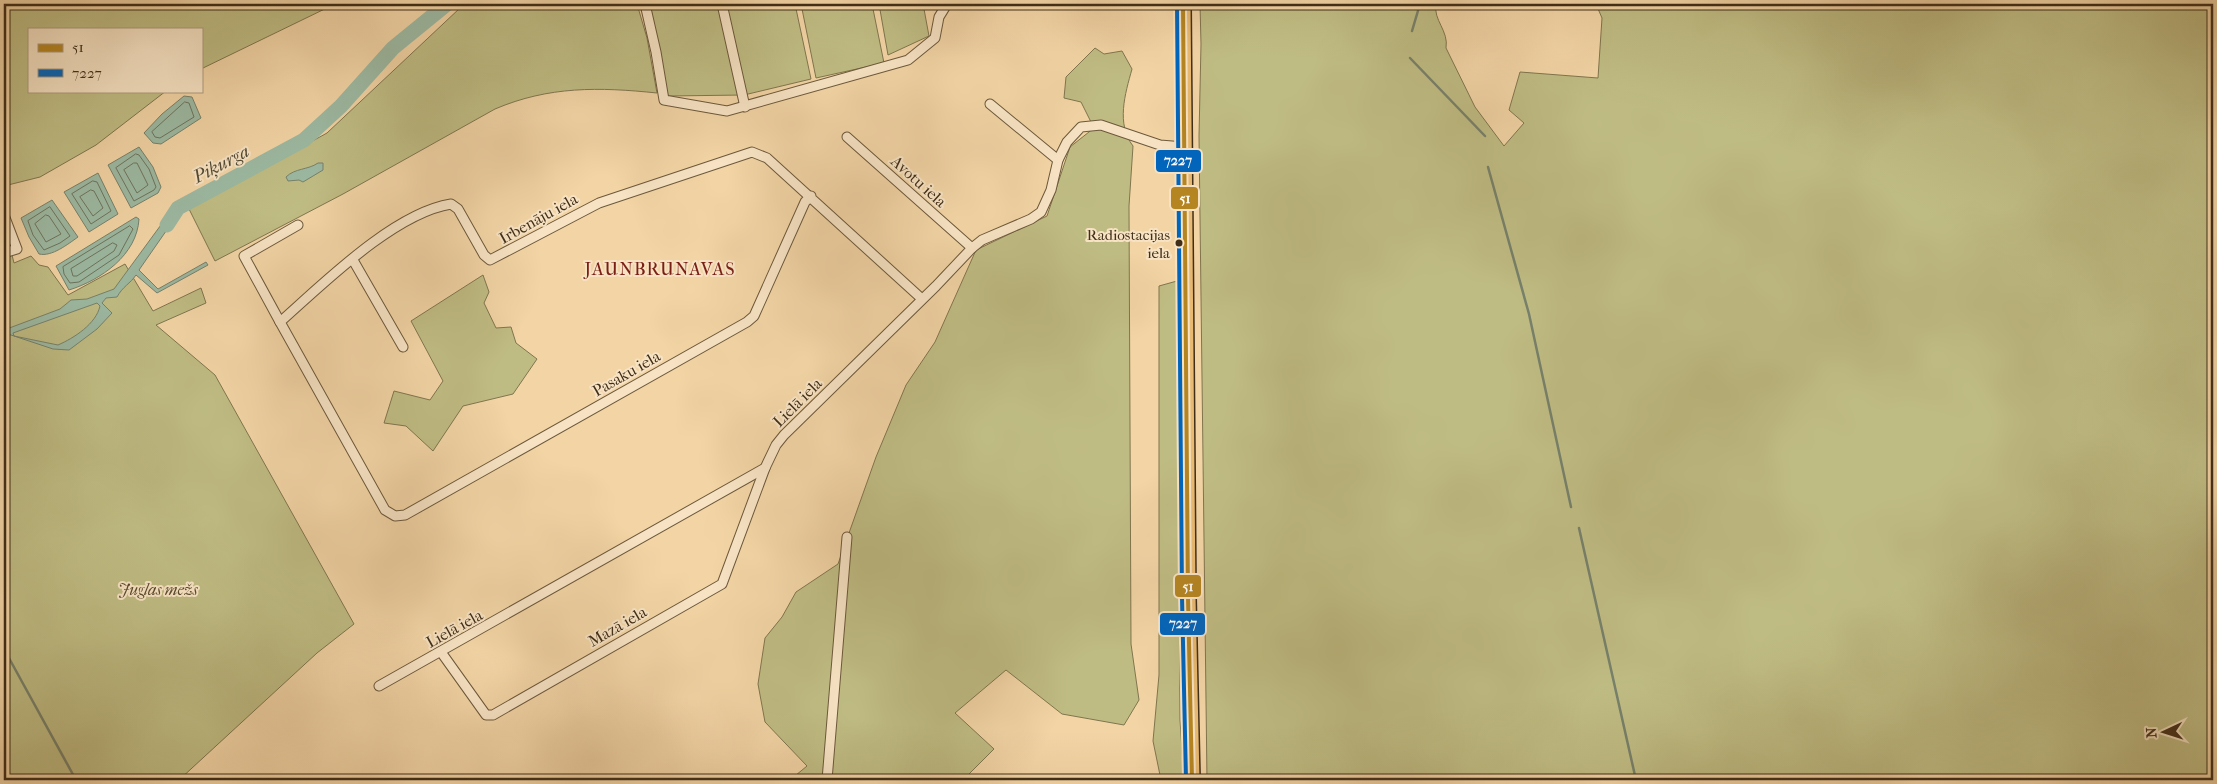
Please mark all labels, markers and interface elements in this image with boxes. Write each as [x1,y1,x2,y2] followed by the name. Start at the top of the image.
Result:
[28,28,202,92] legend
[72,38,84,56] text: 51
[72,64,102,82] text: 7227
[189,141,253,188] water label: Piķurga
[1155,149,1202,173] line badge: 7227
[886,151,951,212] street label: Avotu iela
[1163,152,1192,169] text: 7227
[1170,186,1199,210] line badge: 51
[496,189,581,248] street label: Irbenāju iela
[1179,190,1191,207] text: 51
[1087,226,1171,262] place label: Radiostacijas iela
[1174,238,1184,248] marker: Radiostacijas iela
[582,259,736,280] district label: JAUNBRUNAVAS
[589,346,664,400] street label: Pasaku iela
[769,373,826,431] street label: Lielā iela
[1174,574,1202,598] line badge: 51
[1182,578,1194,595] text: 51
[118,580,199,599] park label: Juglas mežs
[585,602,650,651] street label: Mazā iela
[423,605,486,652] street label: Lielā iela
[1159,612,1206,636] line badge: 7227
[1168,615,1197,632] text: 7227
[2140,706,2190,756] north arrow
[2143,727,2160,739] text: N

